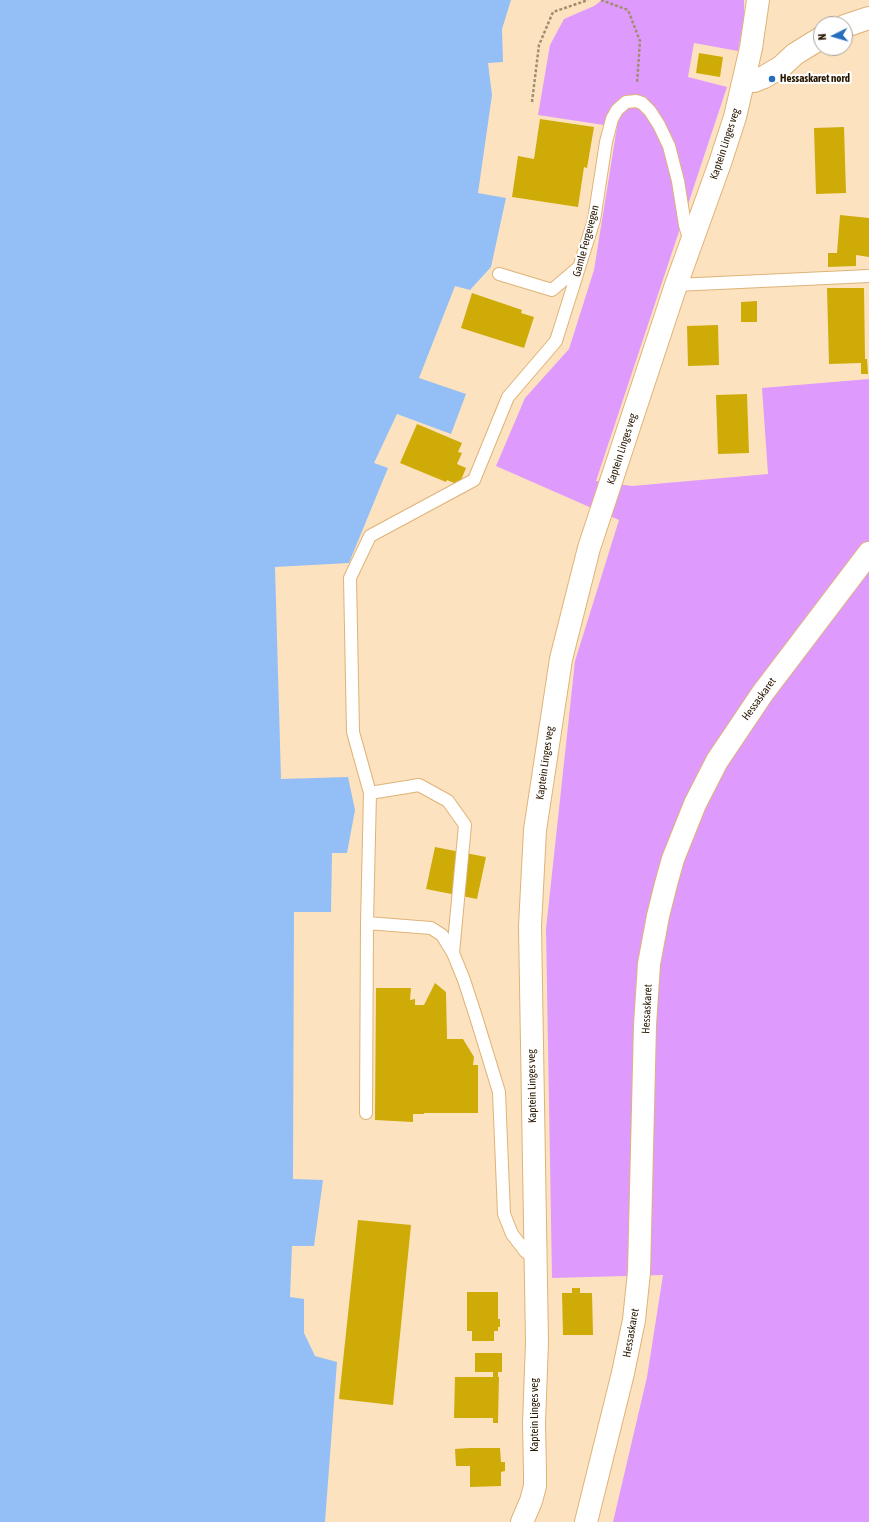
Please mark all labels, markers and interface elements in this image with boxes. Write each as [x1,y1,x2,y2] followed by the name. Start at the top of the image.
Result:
[813,16,853,56] north arrow
[816,33,828,41] text: N
[780,72,850,86] place label: Hessaskaret nord
[767,74,777,84] marker: Hessaskaret nord
[707,107,743,181] street label: Kaptein Linges veg
[570,204,602,278] street label: Gamle Fergevegen
[604,412,640,486] street label: Kaptein Linges veg
[739,675,779,723] street label: Hessaskaret
[533,725,557,801] street label: Kaptein Linges veg
[639,984,655,1034] street label: Hessaskaret
[525,1049,539,1123] street label: Kaptein Linges veg
[620,1307,642,1359] street label: Hessaskaret
[528,1378,542,1452] street label: Kaptein Linges veg

